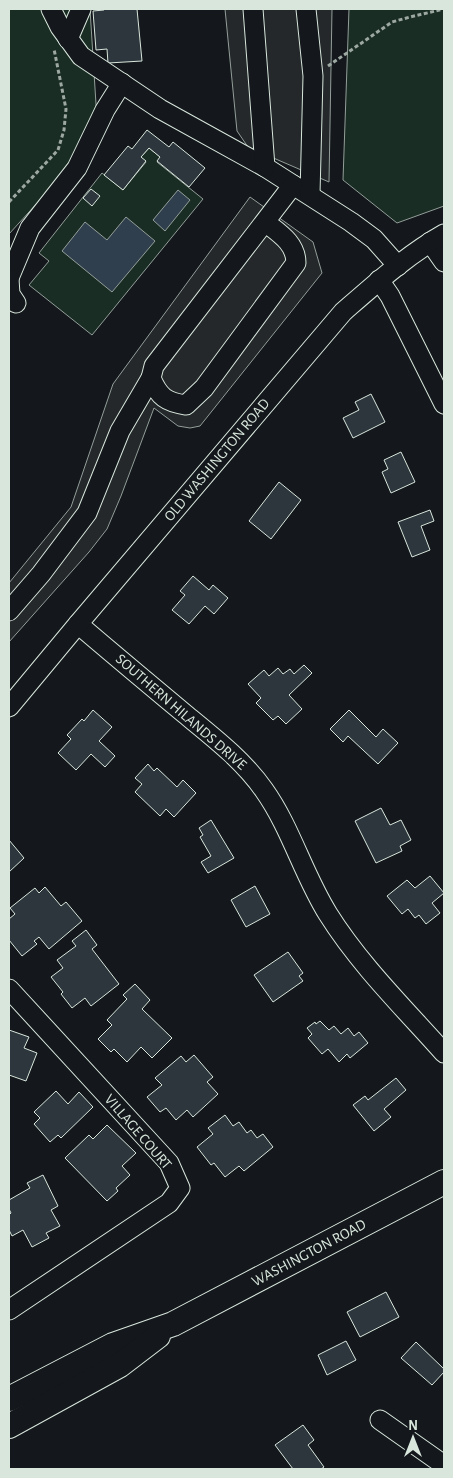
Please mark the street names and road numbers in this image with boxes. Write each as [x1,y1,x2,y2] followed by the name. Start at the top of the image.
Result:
[161,396,273,524] street label: OLD WASHINGTON ROAD
[113,651,249,773] street label: SOUTHERN HILANDS DRIVE
[102,1092,175,1173] street label: VILLAGE COURT
[249,1216,369,1289] street label: WASHINGTON ROAD

